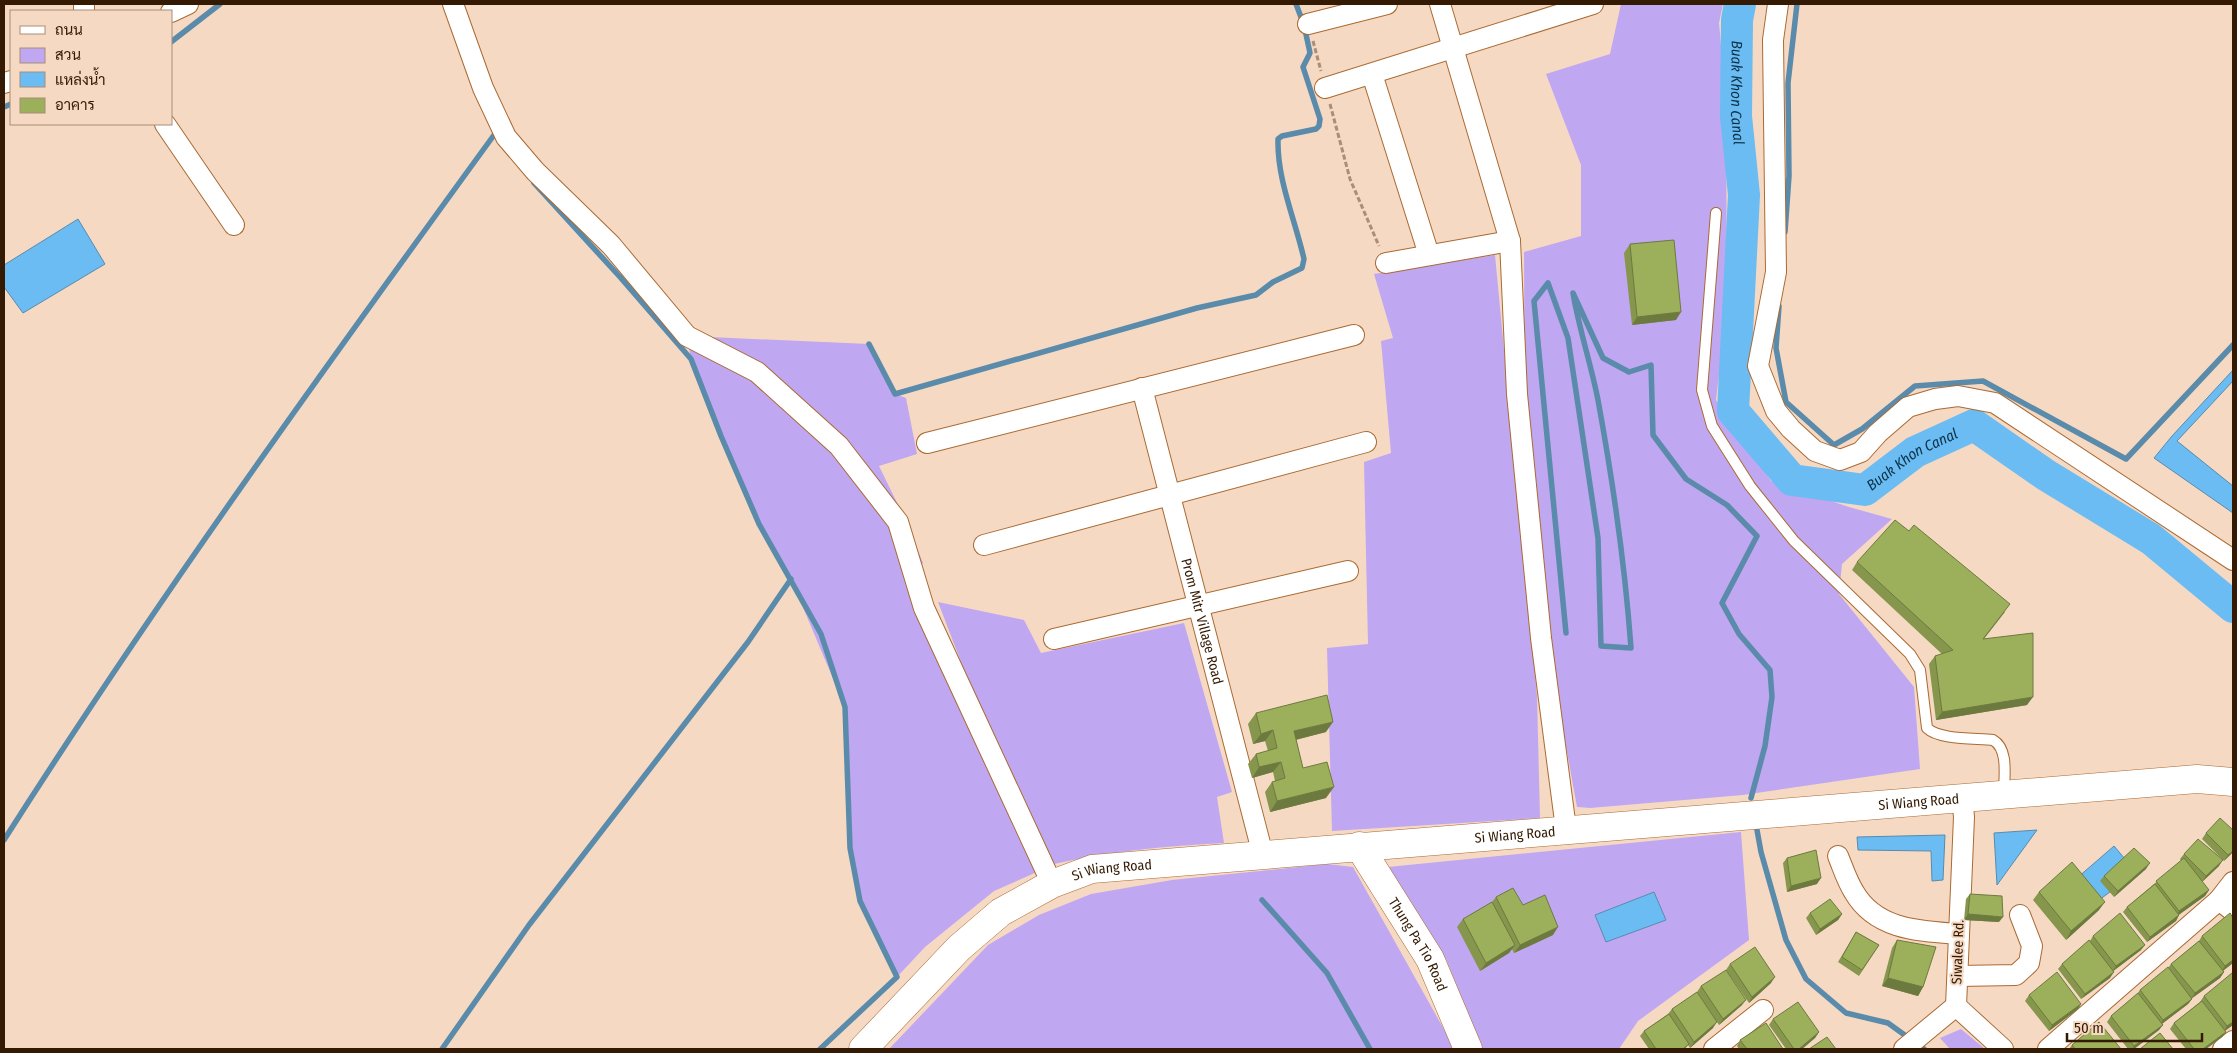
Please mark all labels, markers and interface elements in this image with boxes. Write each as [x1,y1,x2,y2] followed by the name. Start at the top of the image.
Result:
[10,10,172,125] legend
[55,21,83,39] text: ถนน
[1727,40,1748,146] water label: Buak Khon Canal
[55,46,81,64] text: สวน
[55,67,106,89] text: แหล่งน้ำ
[55,96,95,114] text: อาคาร
[1863,425,1961,495] water label: Buak Khon Canal
[1178,556,1227,686] street label: Prom Mitr Village Road
[1878,790,1960,813] street label: Si Wiang Road
[1474,823,1556,846] street label: Si Wiang Road
[1069,856,1152,884] street label: Si Wiang Road
[1385,894,1451,994] street label: Thung Pa Tio Road
[1948,919,1968,985] street label: Siwalee Rd.
[2067,1010,2202,1042] scale bar
[2074,1019,2104,1037] text: 50 m

